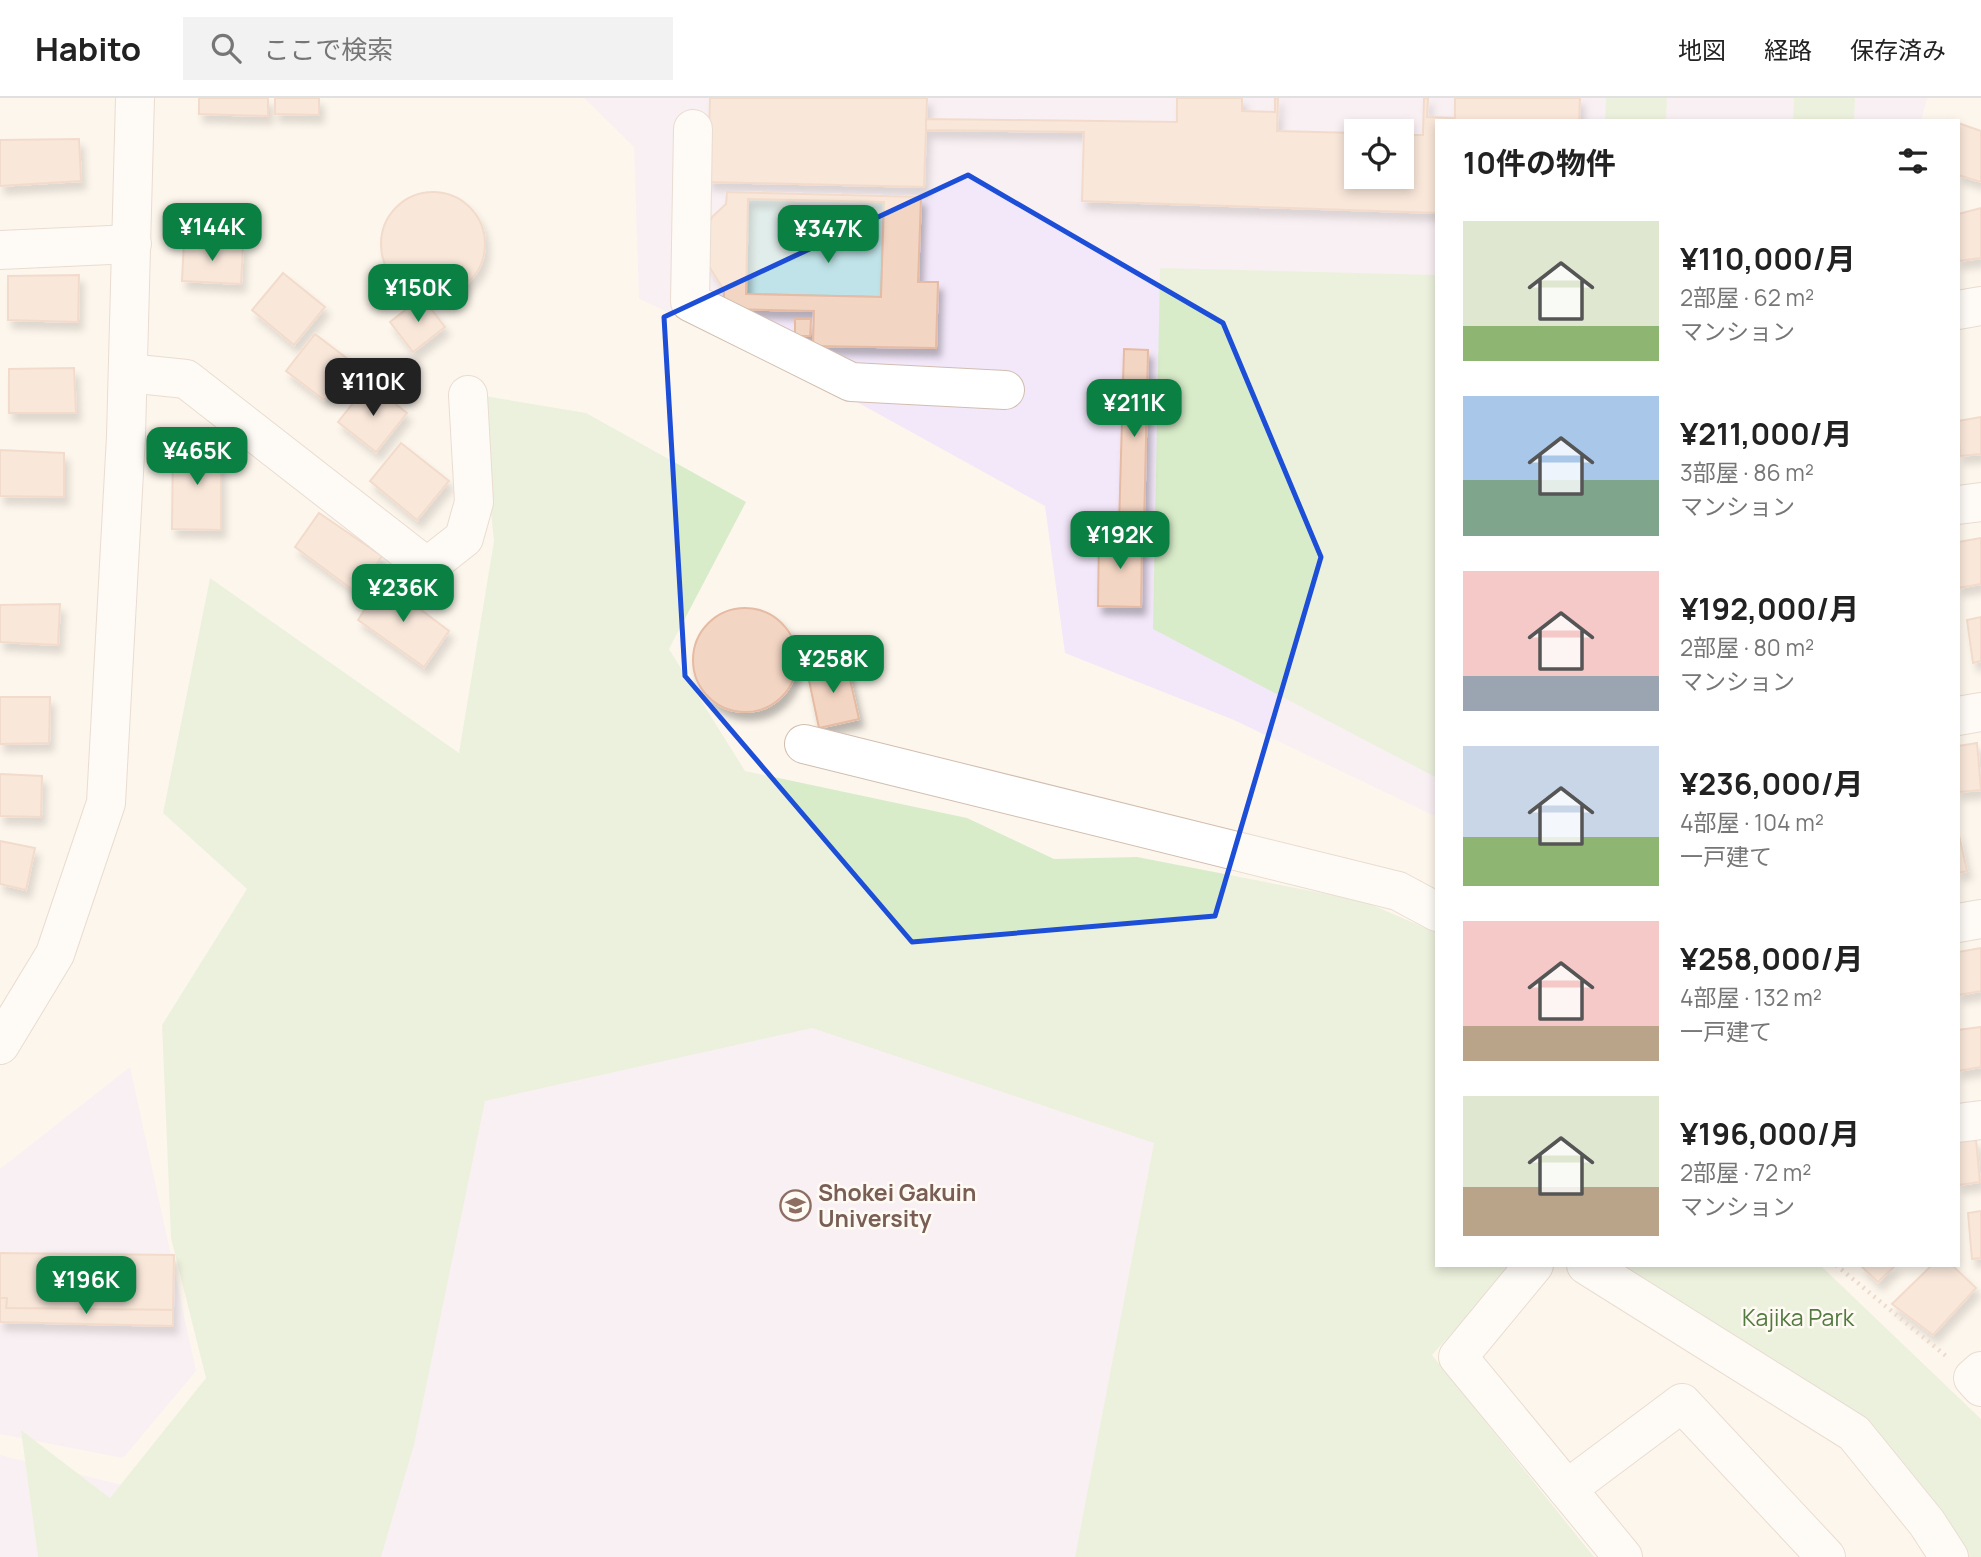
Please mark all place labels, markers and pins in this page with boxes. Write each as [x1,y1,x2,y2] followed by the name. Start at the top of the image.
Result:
[163,204,261,263] pin: ¥144K
[779,206,877,265] pin: ¥347K
[369,264,467,324] pin: ¥150K
[324,358,422,418] pin: ¥110K
[1085,380,1183,439] pin: ¥211K
[148,428,246,487] pin: ¥465K
[1071,512,1169,571] pin: ¥192K
[354,564,452,624] pin: ¥236K
[784,636,882,695] pin: ¥258K
[818,1176,976,1234] place label: Shokei Gakuin University
[778,1188,812,1222] school or university icon: Shokei Gakuin University
[37,1256,135,1316] pin: ¥196K

